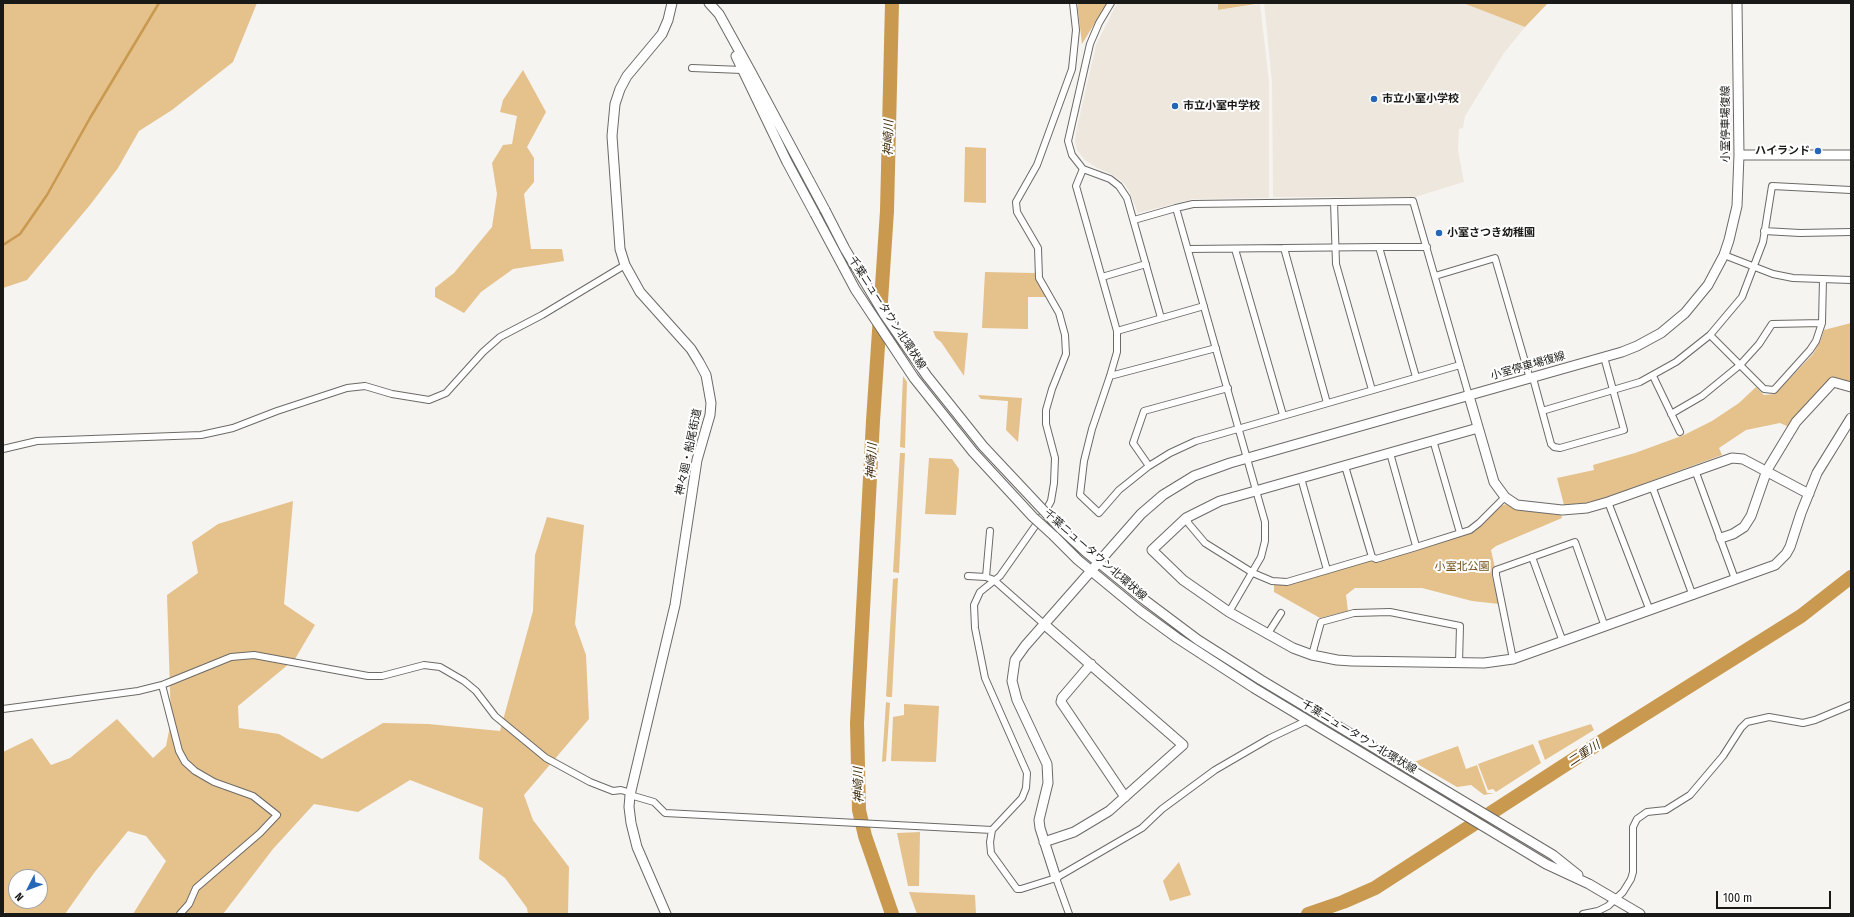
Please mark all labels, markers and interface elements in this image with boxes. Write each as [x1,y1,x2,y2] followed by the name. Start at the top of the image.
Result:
[1719,86,1733,162] street label: 小室停車場復線
[1382,92,1459,106] place label: 市立小室小学校
[1369,94,1379,104] marker: 市立小室小学校
[1183,99,1260,113] place label: 市立小室中学校
[1170,101,1180,111] marker: 市立小室中学校
[881,120,897,156] water label: 神崎川
[1755,144,1810,158] place label: ハイランド
[1813,146,1823,156] marker: ハイランド
[1447,226,1535,240] place label: 小室さつき幼稚園
[1434,228,1444,238] marker: 小室さつき幼稚園
[846,254,928,372] street label: 千葉ニュータウン北環状線
[1489,349,1567,383] street label: 小室停車場復線
[673,408,705,496] street label: 神々廻・船尾街道
[864,443,880,479] water label: 神崎川
[1041,507,1149,603] street label: 千葉ニュータウン北環状線
[1435,560,1489,574] park label: 小室北公園
[1299,697,1419,777] street label: 千葉ニュータウン北環状線
[1565,738,1603,770] water label: 二重川
[851,767,867,803] water label: 神崎川
[8,869,48,909] north arrow
[1718,883,1833,909] scale bar
[12,890,26,903] text: N
[1723,891,1752,905] text: 100 m

